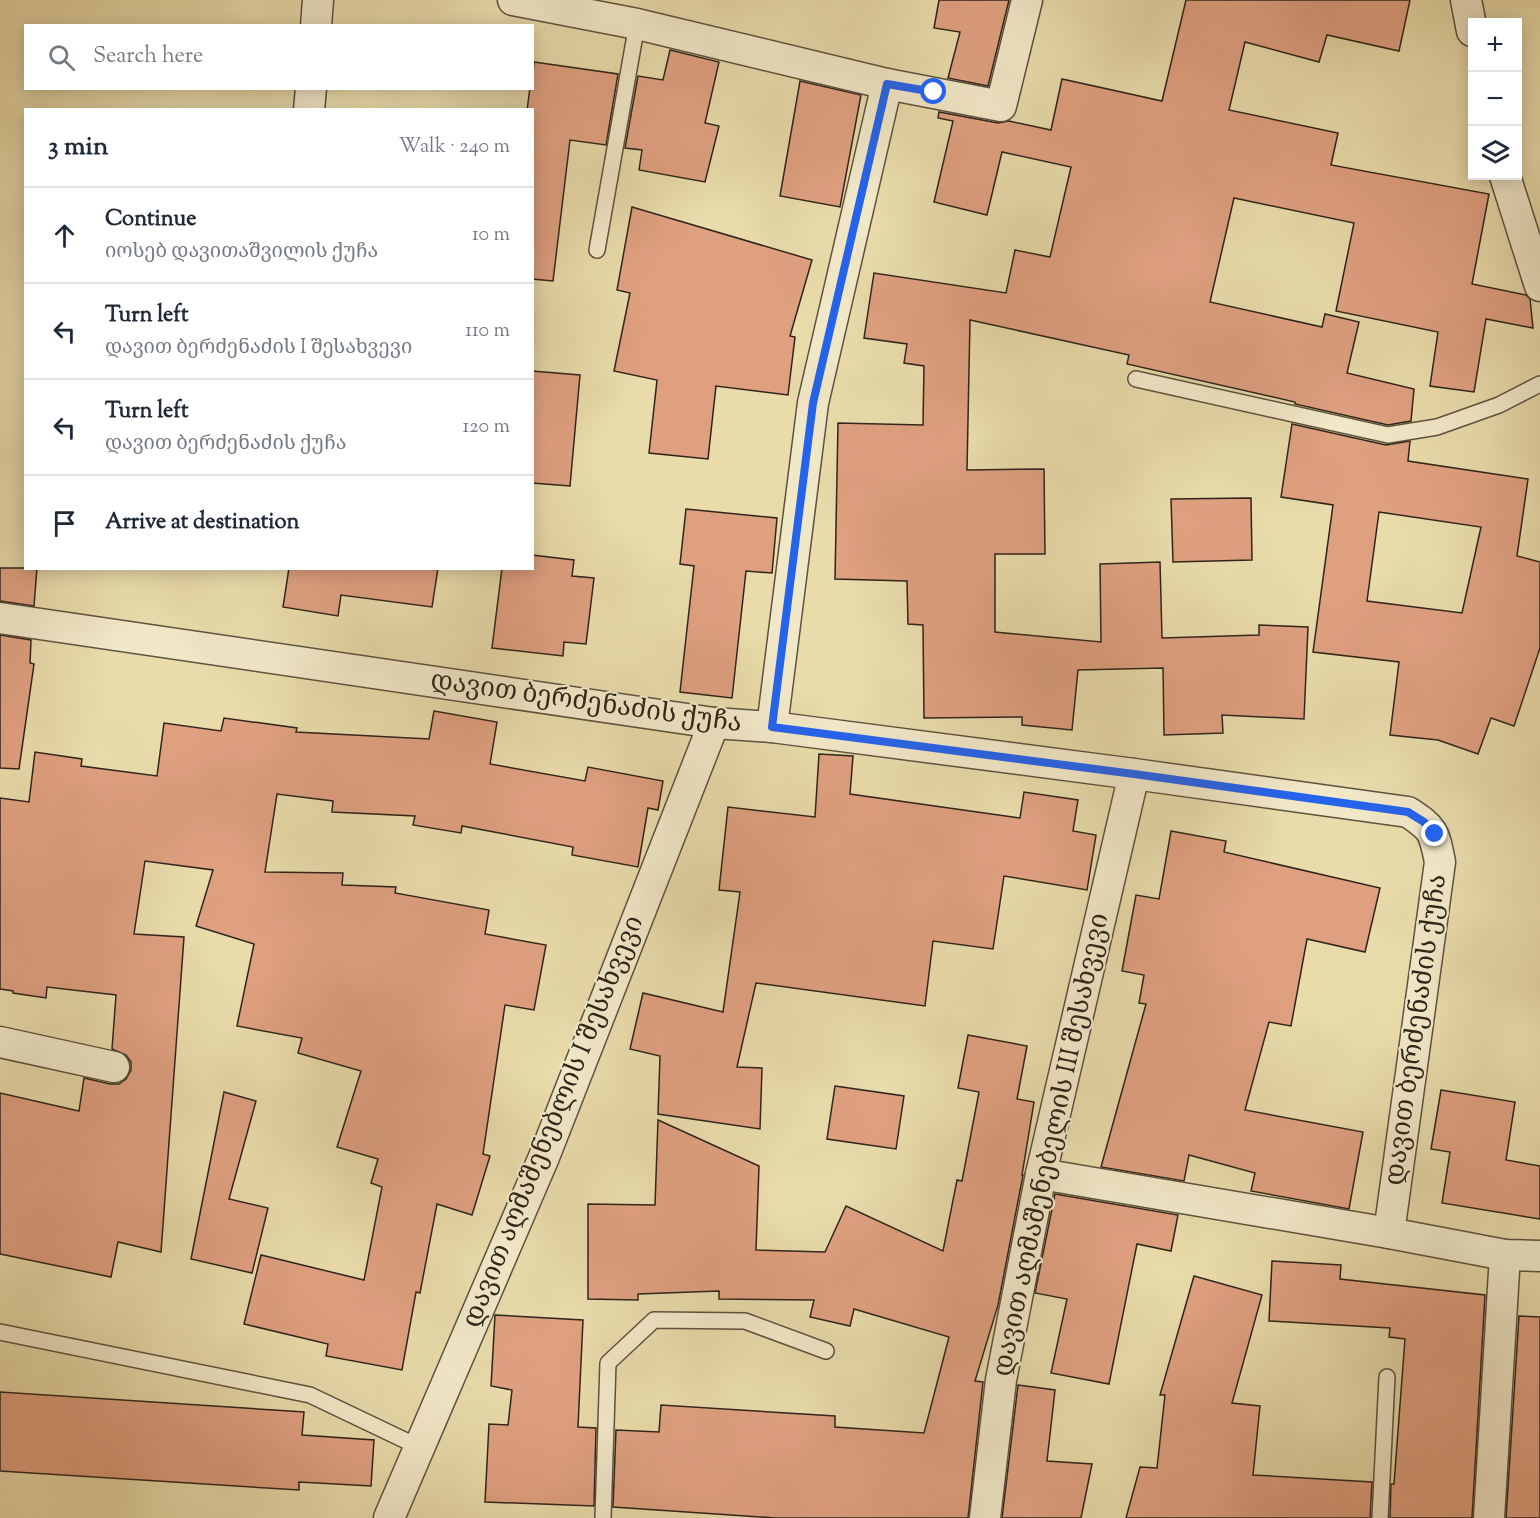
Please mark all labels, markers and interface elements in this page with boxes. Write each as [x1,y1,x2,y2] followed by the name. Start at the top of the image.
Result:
[1468,18,1522,180] map controls
[1468,18,1522,72] button: +
[24,24,534,90] search box
[45,41,78,74] icon: search
[93,41,203,73] text: Search here
[1468,72,1522,126] button: −
[920,78,946,104] route start
[1468,126,1522,180] button: layers
[48,129,108,166] text: 3 min
[399,133,510,162] text: Walk · 240 m
[105,204,196,236] text: Continue
[48,219,81,252] icon: ahead
[472,221,510,250] text: 10 m
[105,238,378,267] text: იოსებ დავითაშვილის ქუჩა
[105,300,188,332] text: Turn left
[48,315,81,348] icon: left
[465,317,510,346] text: 110 m
[105,334,412,363] text: დავით ბერძენაძის I შესახვევი
[105,396,188,428] text: Turn left
[48,411,81,444] icon: left
[462,413,510,442] text: 120 m
[105,430,347,459] text: დავით ბერძენაძის ქუჩა
[48,507,81,540] icon: arrive
[105,507,300,539] text: Arrive at destination
[428,663,744,743] street label: დავით ბერძენაძის ქუჩა
[1421,820,1447,846] route end
[1377,872,1457,1188] street label: დავით ბერძენაძის ქუჩა
[985,910,1119,1380] street label: დავით აღმაშენებელის III შესახვევი
[454,911,654,1333] street label: დავით აღმაშენებლის I შესახვევი

